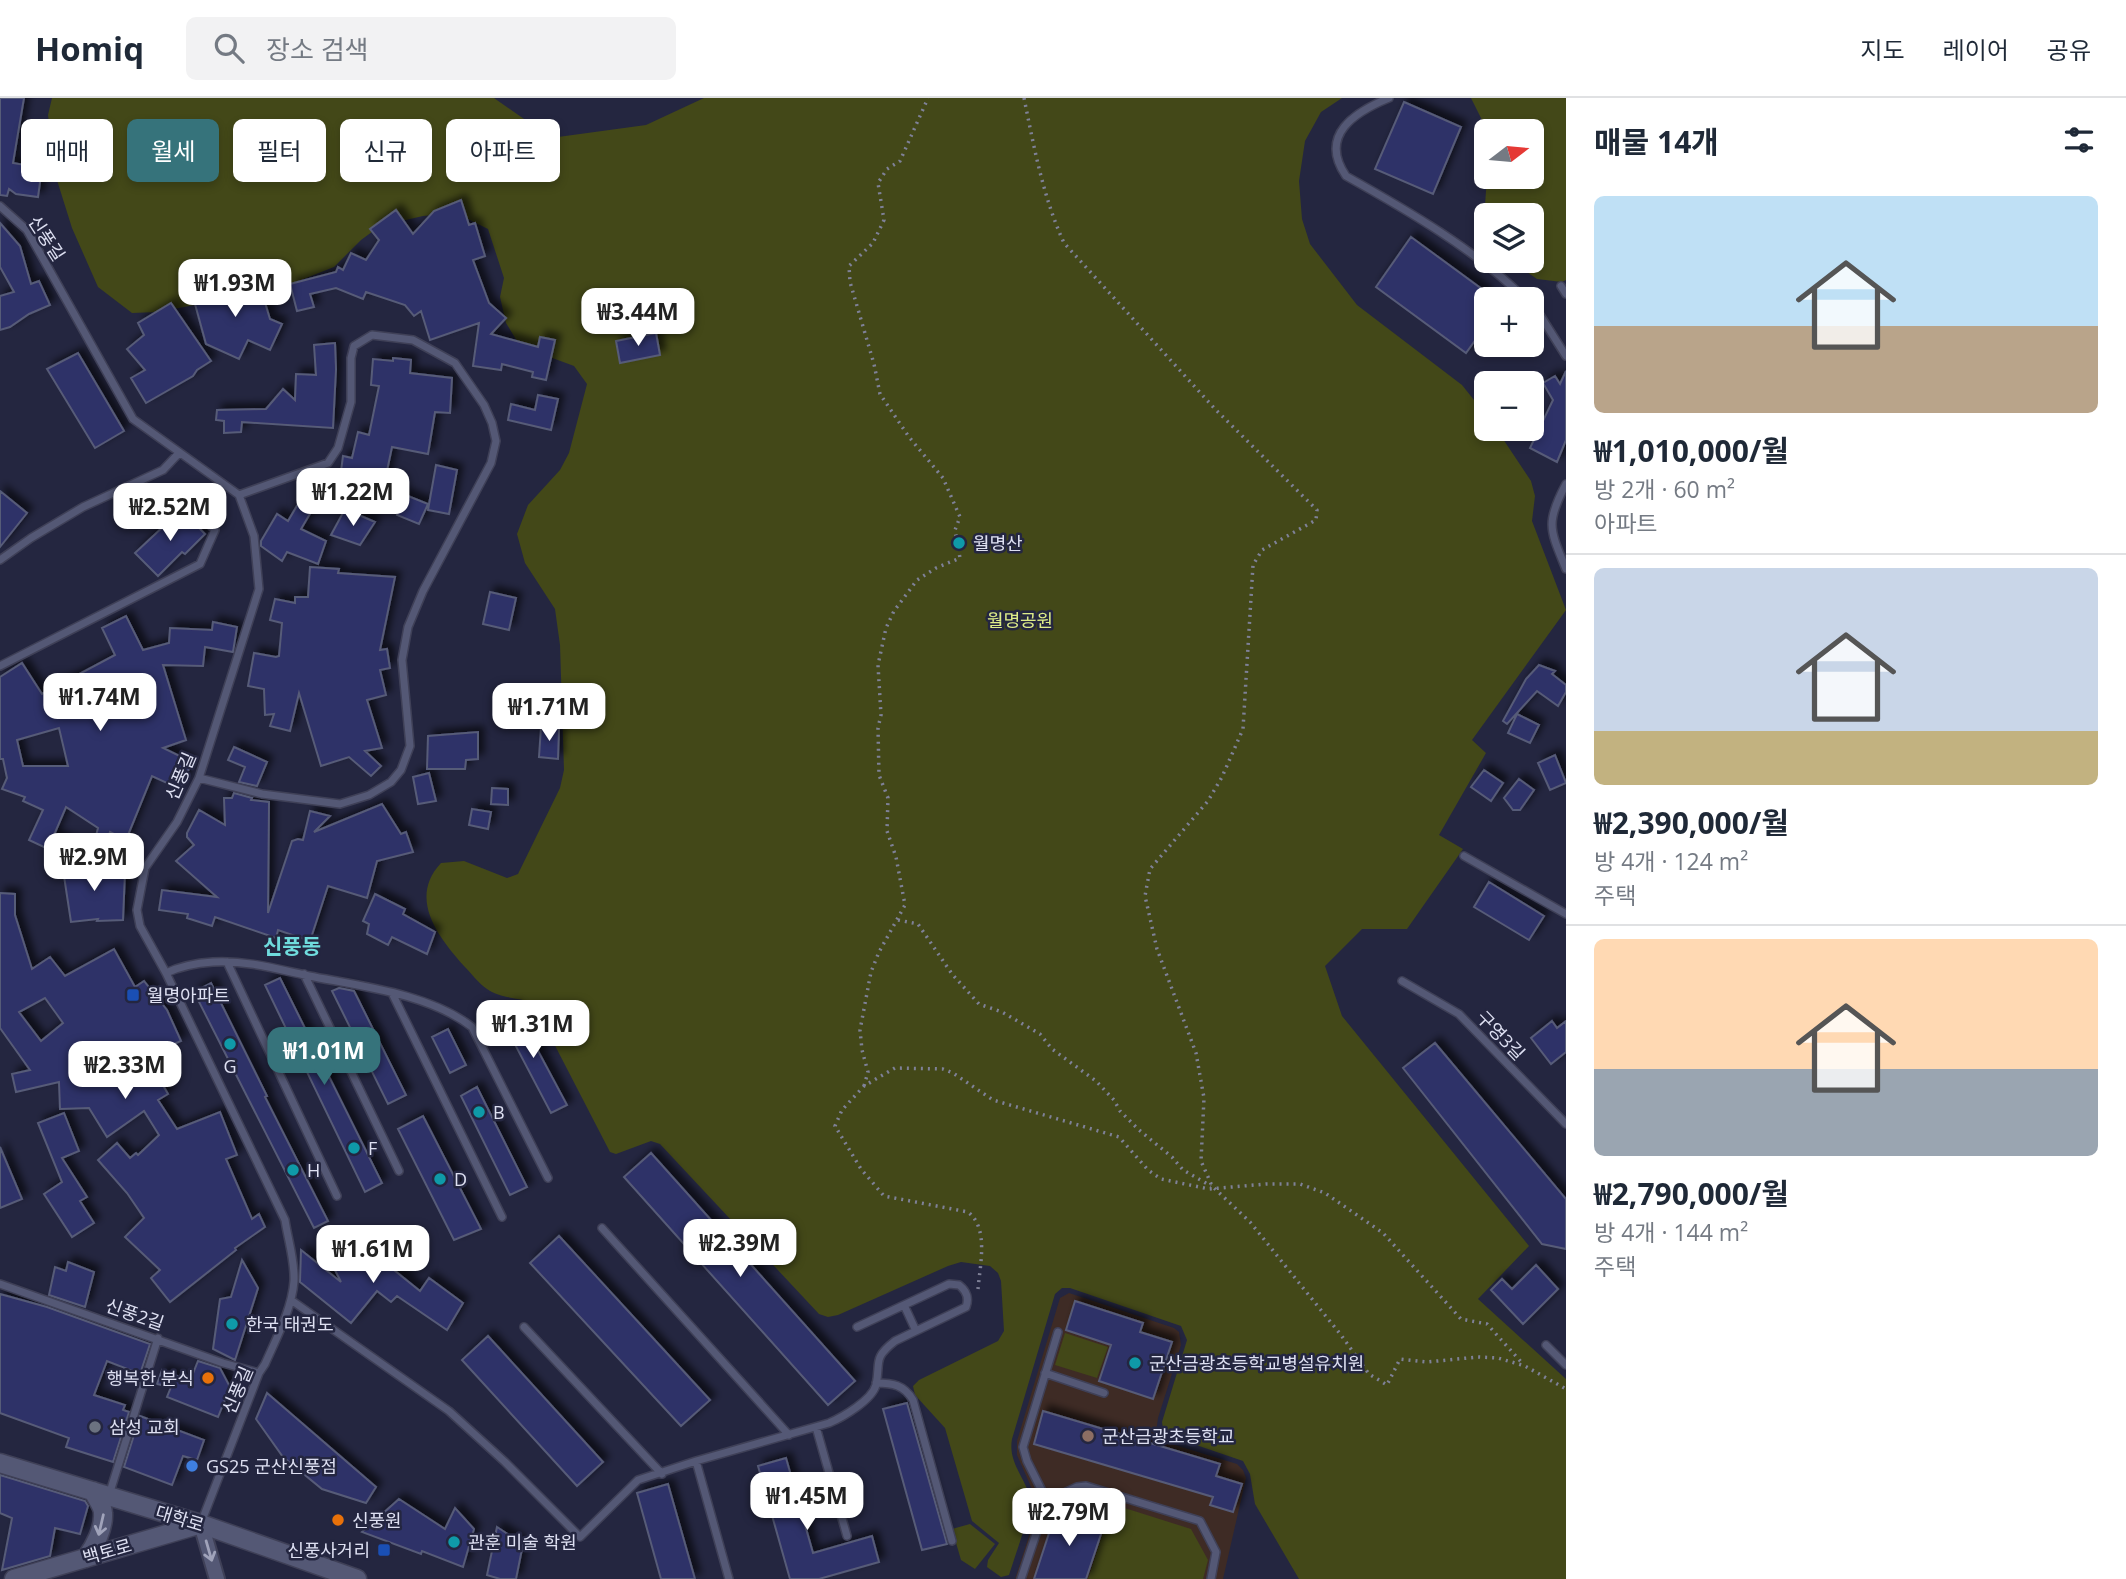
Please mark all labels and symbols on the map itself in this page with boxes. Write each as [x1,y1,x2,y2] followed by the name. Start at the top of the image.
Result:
[1474,119,1544,189] north arrow
[23,211,71,265] street label: 신풍길
[178,260,292,319] pin: ₩1.93M
[581,288,695,348] pin: ₩3.44M
[296,468,410,528] pin: ₩1.22M
[113,484,227,543] pin: ₩2.52M
[973,531,1023,555] place label: 월명산
[951,535,967,551] marker: 월명산
[987,608,1053,632] park label: 월명공원
[43,674,157,733] pin: ₩1.74M
[492,684,606,743] pin: ₩1.71M
[159,748,201,804] street label: 신풍길
[45,834,143,893] pin: ₩2.9M
[263,932,321,960] district label: 신풍동
[147,983,230,1007] place label: 월명아파트
[125,987,141,1003] marker: 월명아파트
[476,1000,590,1060] pin: ₩1.31M
[1472,1005,1530,1065] street label: 구영3길
[267,1028,381,1087] pin: ₩1.01M
[222,1036,238,1052] marker: G
[68,1042,182,1101] pin: ₩2.33M
[223,1054,237,1078] place label: G
[493,1100,505,1124] place label: B
[471,1104,487,1120] marker: B
[368,1136,377,1160] place label: F
[346,1140,362,1156] marker: F
[307,1158,320,1182] place label: H
[285,1162,301,1178] marker: H
[454,1167,467,1191] place label: D
[432,1171,448,1187] marker: D
[683,1220,797,1279] pin: ₩2.39M
[316,1226,430,1285] pin: ₩1.61M
[103,1293,167,1335] street label: 신풍2길
[246,1312,333,1336] place label: 한국 태권도
[224,1316,240,1332] marker: 한국 태권도
[1149,1351,1364,1375] place label: 군산금광초등학교병설유치원
[1127,1355,1143,1371] marker: 군산금광초등학교병설유치원
[216,1362,258,1418] street label: 신풍길
[107,1366,194,1390] place label: 행복한 분식
[200,1370,216,1386] marker: 행복한 분식
[109,1415,180,1439] place label: 삼성 교회
[87,1419,103,1435] marker: 삼성 교회
[1102,1424,1234,1448] place label: 군산금광초등학교
[1080,1428,1096,1444] marker: 군산금광초등학교
[206,1454,337,1478] place label: GS25 군산신풍점
[184,1458,200,1474] marker: GS25 군산신풍점
[750,1472,864,1532] pin: ₩1.45M
[1012,1488,1126,1548] pin: ₩2.79M
[153,1499,207,1537] street label: 대학로
[352,1508,402,1532] place label: 신풍원
[330,1512,346,1528] marker: 신풍원
[93,1513,106,1535] one-way arrow
[468,1530,577,1554] place label: 관훈 미술 학원
[80,1533,134,1569] street label: 백토로
[446,1534,462,1550] marker: 관훈 미술 학원
[287,1538,370,1562] place label: 신풍사거리
[203,1540,216,1562] one-way arrow
[376,1542,392,1558] marker: 신풍사거리

